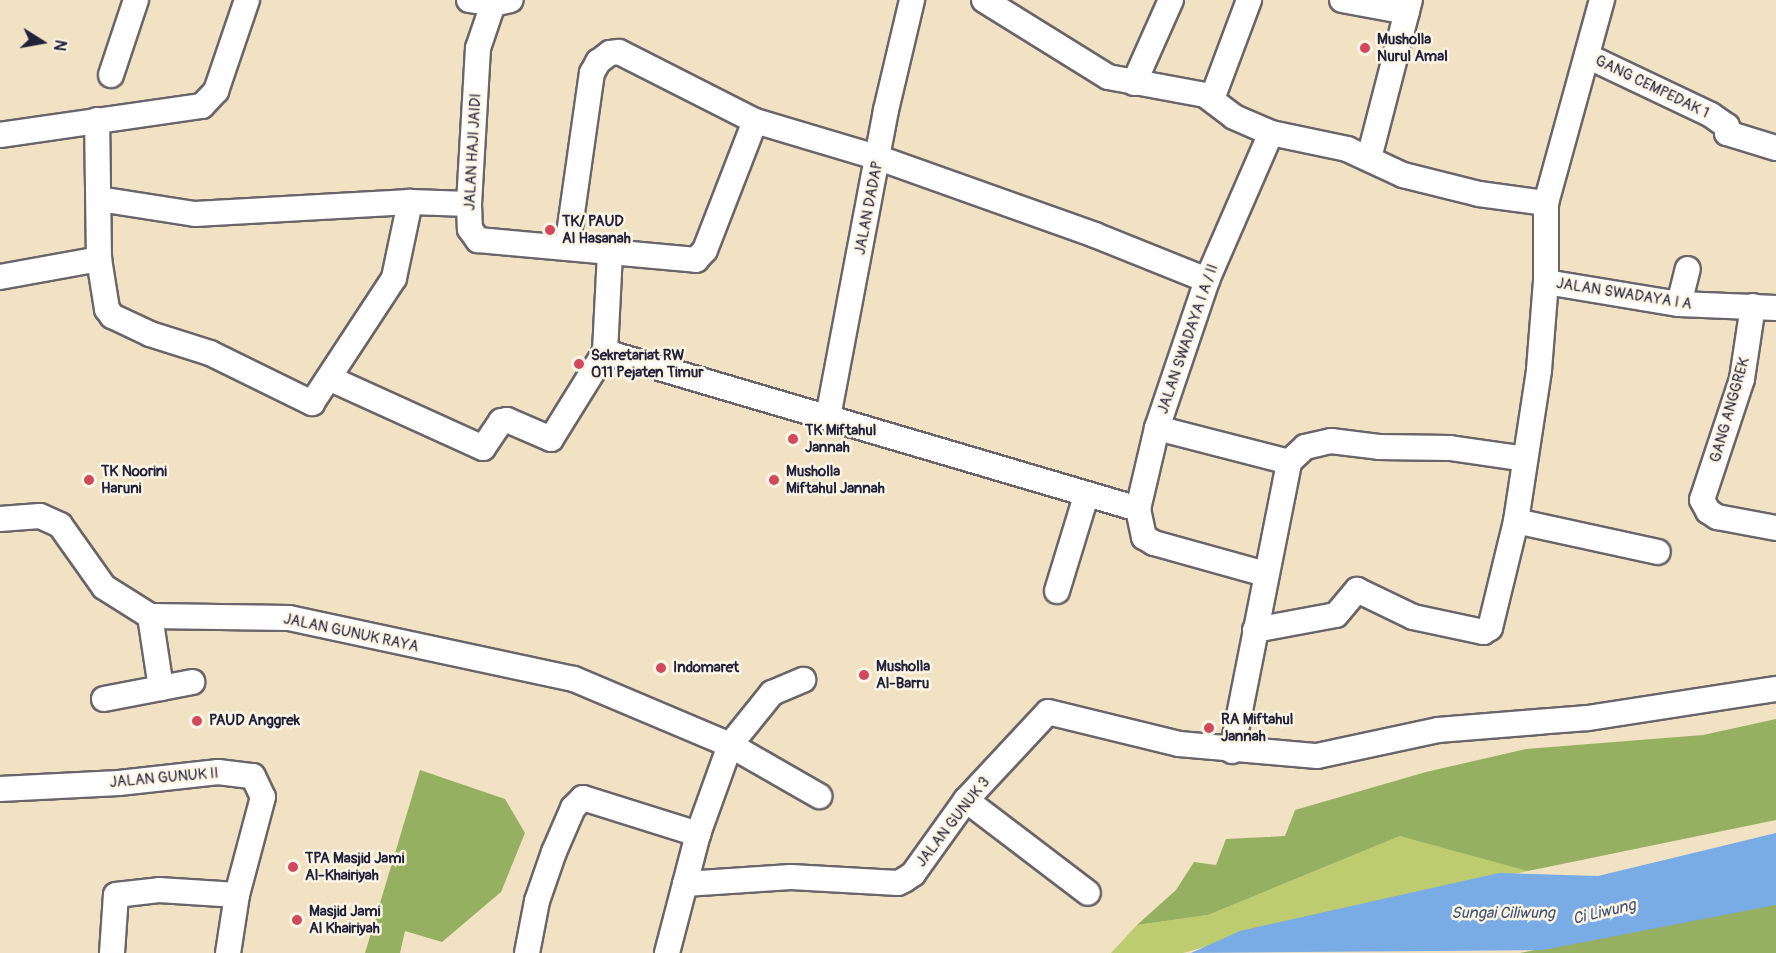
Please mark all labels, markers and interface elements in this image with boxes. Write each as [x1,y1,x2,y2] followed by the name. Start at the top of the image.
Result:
[12,12,72,72] north arrow
[1377,30,1448,65] place label: Musholla Nurul Amal
[49,38,71,53] text: N
[1358,41,1372,55] marker: Musholla Nurul Amal
[1592,52,1712,122] street label: GANG CEMPEDAK 1
[461,93,485,211] street label: JALAN HAJI JAIDI
[851,160,887,256] street label: JALAN DADAP
[562,212,631,247] place label: TK/ PAUD Al Hasanah
[543,223,557,237] marker: TK/ PAUD Al Hasanah
[1154,262,1222,416] street label: JALAN SWADAYA I A / II
[1555,274,1693,314] street label: JALAN SWADAYA I A
[591,346,704,381] place label: Sekretariat RW 011 Pejaten Timur
[1706,355,1754,465] street label: GANG ANGGREK
[572,357,586,371] marker: Sekretariat RW 011 Pejaten Timur
[805,421,876,456] place label: TK Miftahul Jannah
[786,432,800,446] marker: TK Miftahul Jannah
[101,462,167,497] place label: TK Noorini Haruni
[786,462,885,497] place label: Musholla Miftahul Jannah
[82,473,96,487] marker: TK Noorini Haruni
[767,473,781,487] marker: Musholla Miftahul Jannah
[282,610,420,656] street label: JALAN GUNUK RAYA
[876,657,930,692] place label: Musholla Al-Barru
[673,659,739,677] place label: Indomaret
[654,661,668,675] marker: Indomaret
[857,668,871,682] marker: Musholla Al-Barru
[1221,710,1293,745] place label: RA Miftahul Jannah
[209,712,300,730] place label: PAUD Anggrek
[190,714,204,728] marker: PAUD Anggrek
[1202,721,1216,735] marker: RA Miftahul Jannah
[109,764,219,792] street label: JALAN GUNUK II
[912,773,994,871] street label: JALAN GUNUK 3
[305,849,404,884] place label: TPA Masjid Jami Al-Khairiyah
[286,860,300,874] marker: TPA Masjid Jami Al-Khairiyah
[1571,895,1637,929] water label: Ci Liwung
[309,902,380,937] place label: Masjid Jami Al Khairiyah
[1451,903,1555,923] water label: Sungai Ciliwung
[290,913,304,927] marker: Masjid Jami Al Khairiyah

